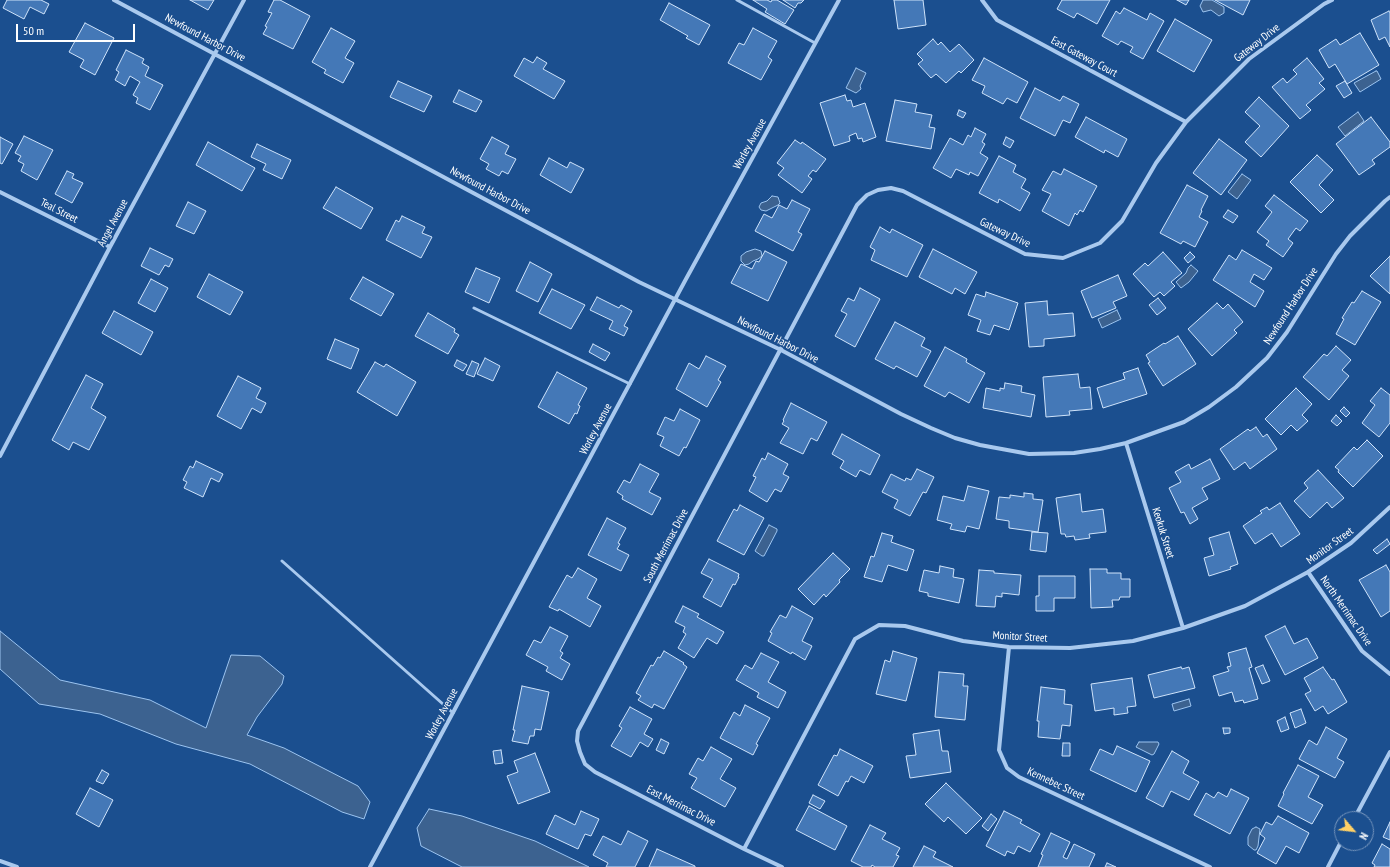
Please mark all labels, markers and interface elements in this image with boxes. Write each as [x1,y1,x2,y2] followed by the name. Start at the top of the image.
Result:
[163,11,247,65] street label: Newfound Harbor Drive
[18,16,137,42] scale bar
[1231,21,1283,65] street label: Gateway Drive
[23,23,44,38] text: 50 m
[1049,34,1119,80] street label: East Gateway Court
[731,116,769,172] street label: Worley Avenue
[448,164,532,218] street label: Newfound Harbor Drive
[38,196,80,226] street label: Teal Street
[95,197,131,249] street label: Angel Avenue
[977,215,1033,251] street label: Gateway Drive
[1261,265,1321,347] street label: Newfound Harbor Drive
[735,314,821,366] street label: Newfound Harbor Drive
[577,401,615,457] street label: Worley Avenue
[1149,506,1177,560] street label: Keokuk Street
[641,507,691,585] street label: South Merrimac Drive
[1304,525,1356,567] street label: Monitor Street
[1317,574,1375,648] street label: North Merrimac Drive
[992,629,1048,645] street label: Monitor Street
[423,686,461,742] street label: Worley Avenue
[1025,765,1087,803] street label: Kennebec Street
[644,783,718,829] street label: East Merrimac Drive
[1334,811,1374,851] north arrow
[1356,830,1371,842] text: N

